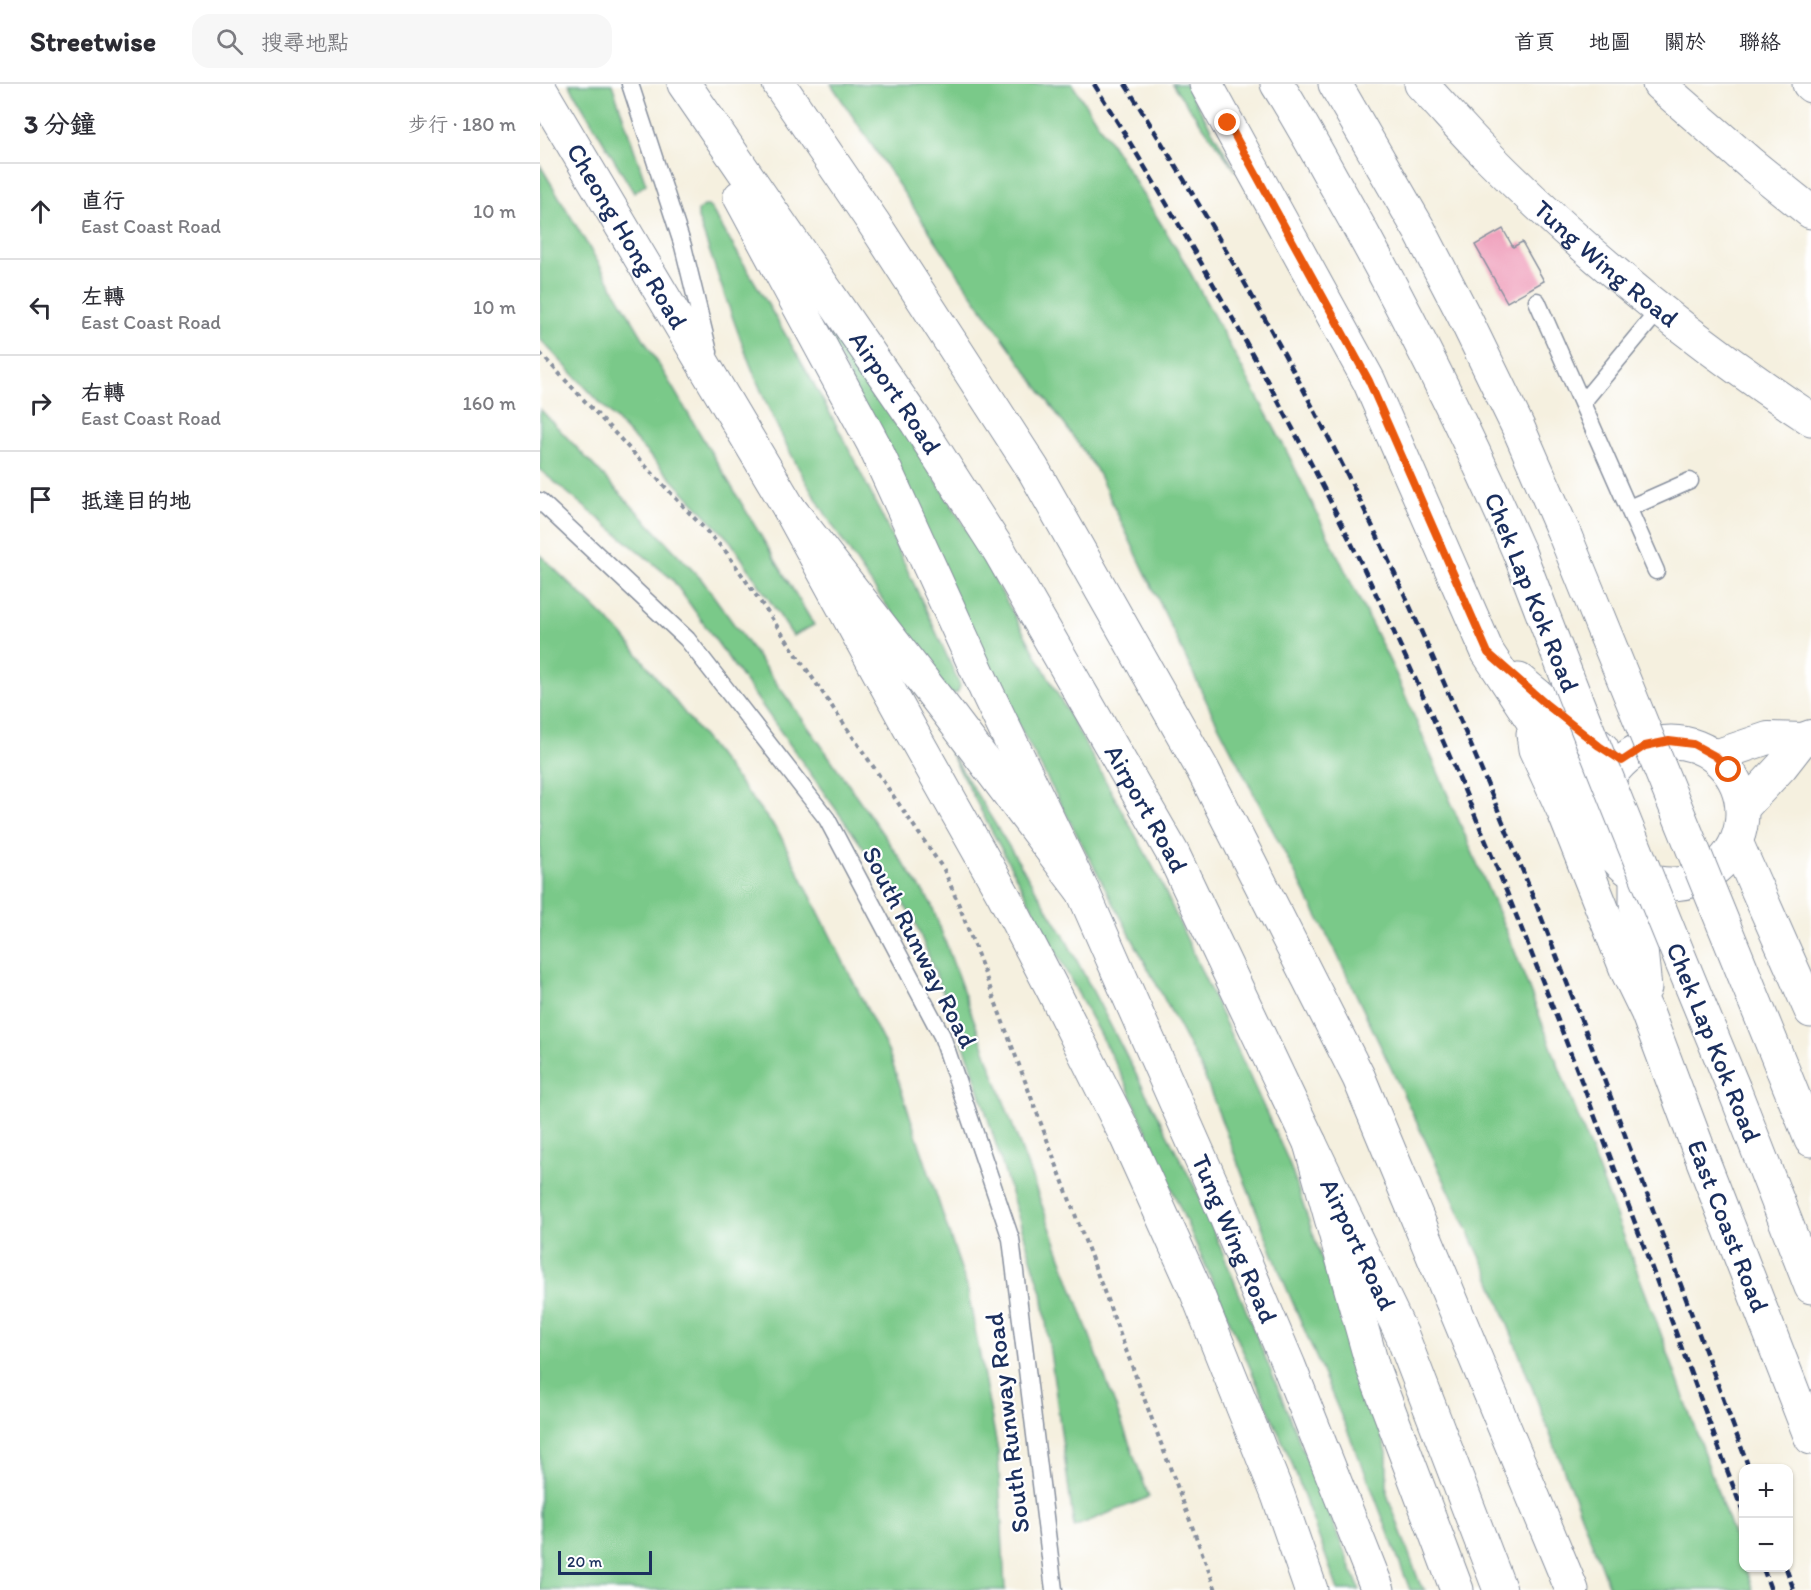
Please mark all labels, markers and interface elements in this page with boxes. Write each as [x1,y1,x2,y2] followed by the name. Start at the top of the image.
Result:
[192,14,612,68] search box
[30,24,156,58] text: Streetwise
[213,25,246,58] icon: search
[261,29,349,56] text: 搜尋地點
[1514,29,1556,54] text: 首頁
[1589,29,1631,54] text: 地圖
[1664,29,1706,54] text: 關於
[1739,29,1781,54] text: 聯絡
[24,108,96,140] text: 3 分鐘
[1214,109,1240,135] route end
[408,112,516,136] text: 步行 · 180 m
[560,137,695,335] street label: Cheong Hong Road
[81,187,125,214] text: 直行
[1527,193,1685,334] street label: Tung Wing Road
[24,195,57,228] icon: ahead
[473,199,516,223] text: 10 m
[81,214,221,238] text: East Coast Road
[81,283,125,310] text: 左轉
[24,291,57,324] icon: left
[473,295,516,319] text: 10 m
[81,310,221,334] text: East Coast Road
[842,325,949,460] street label: Airport Road
[81,379,125,406] text: 右轉
[24,387,57,420] icon: right
[463,391,516,415] text: 160 m
[81,406,221,430] text: East Coast Road
[24,483,57,516] icon: arrive
[81,487,191,514] text: 抵達目的地
[1477,488,1587,697] street label: Chek Lap Kok Road
[1098,739,1195,877] street label: Airport Road
[1715,756,1741,782] route start
[855,841,985,1053] street label: South Runway Road
[1659,938,1769,1147] street label: Chek Lap Kok Road
[1680,1135,1776,1317] street label: East Coast Road
[1185,1149,1285,1328] street label: Tung Wing Road
[1313,1173,1404,1315] street label: Airport Road
[978,1311,1036,1535] street label: South Runway Road
[1739,1464,1793,1572] map controls
[1739,1464,1793,1518] button: +
[1739,1518,1793,1572] button: −
[558,1548,652,1576] scale bar
[567,1552,602,1571] text: 20 m

